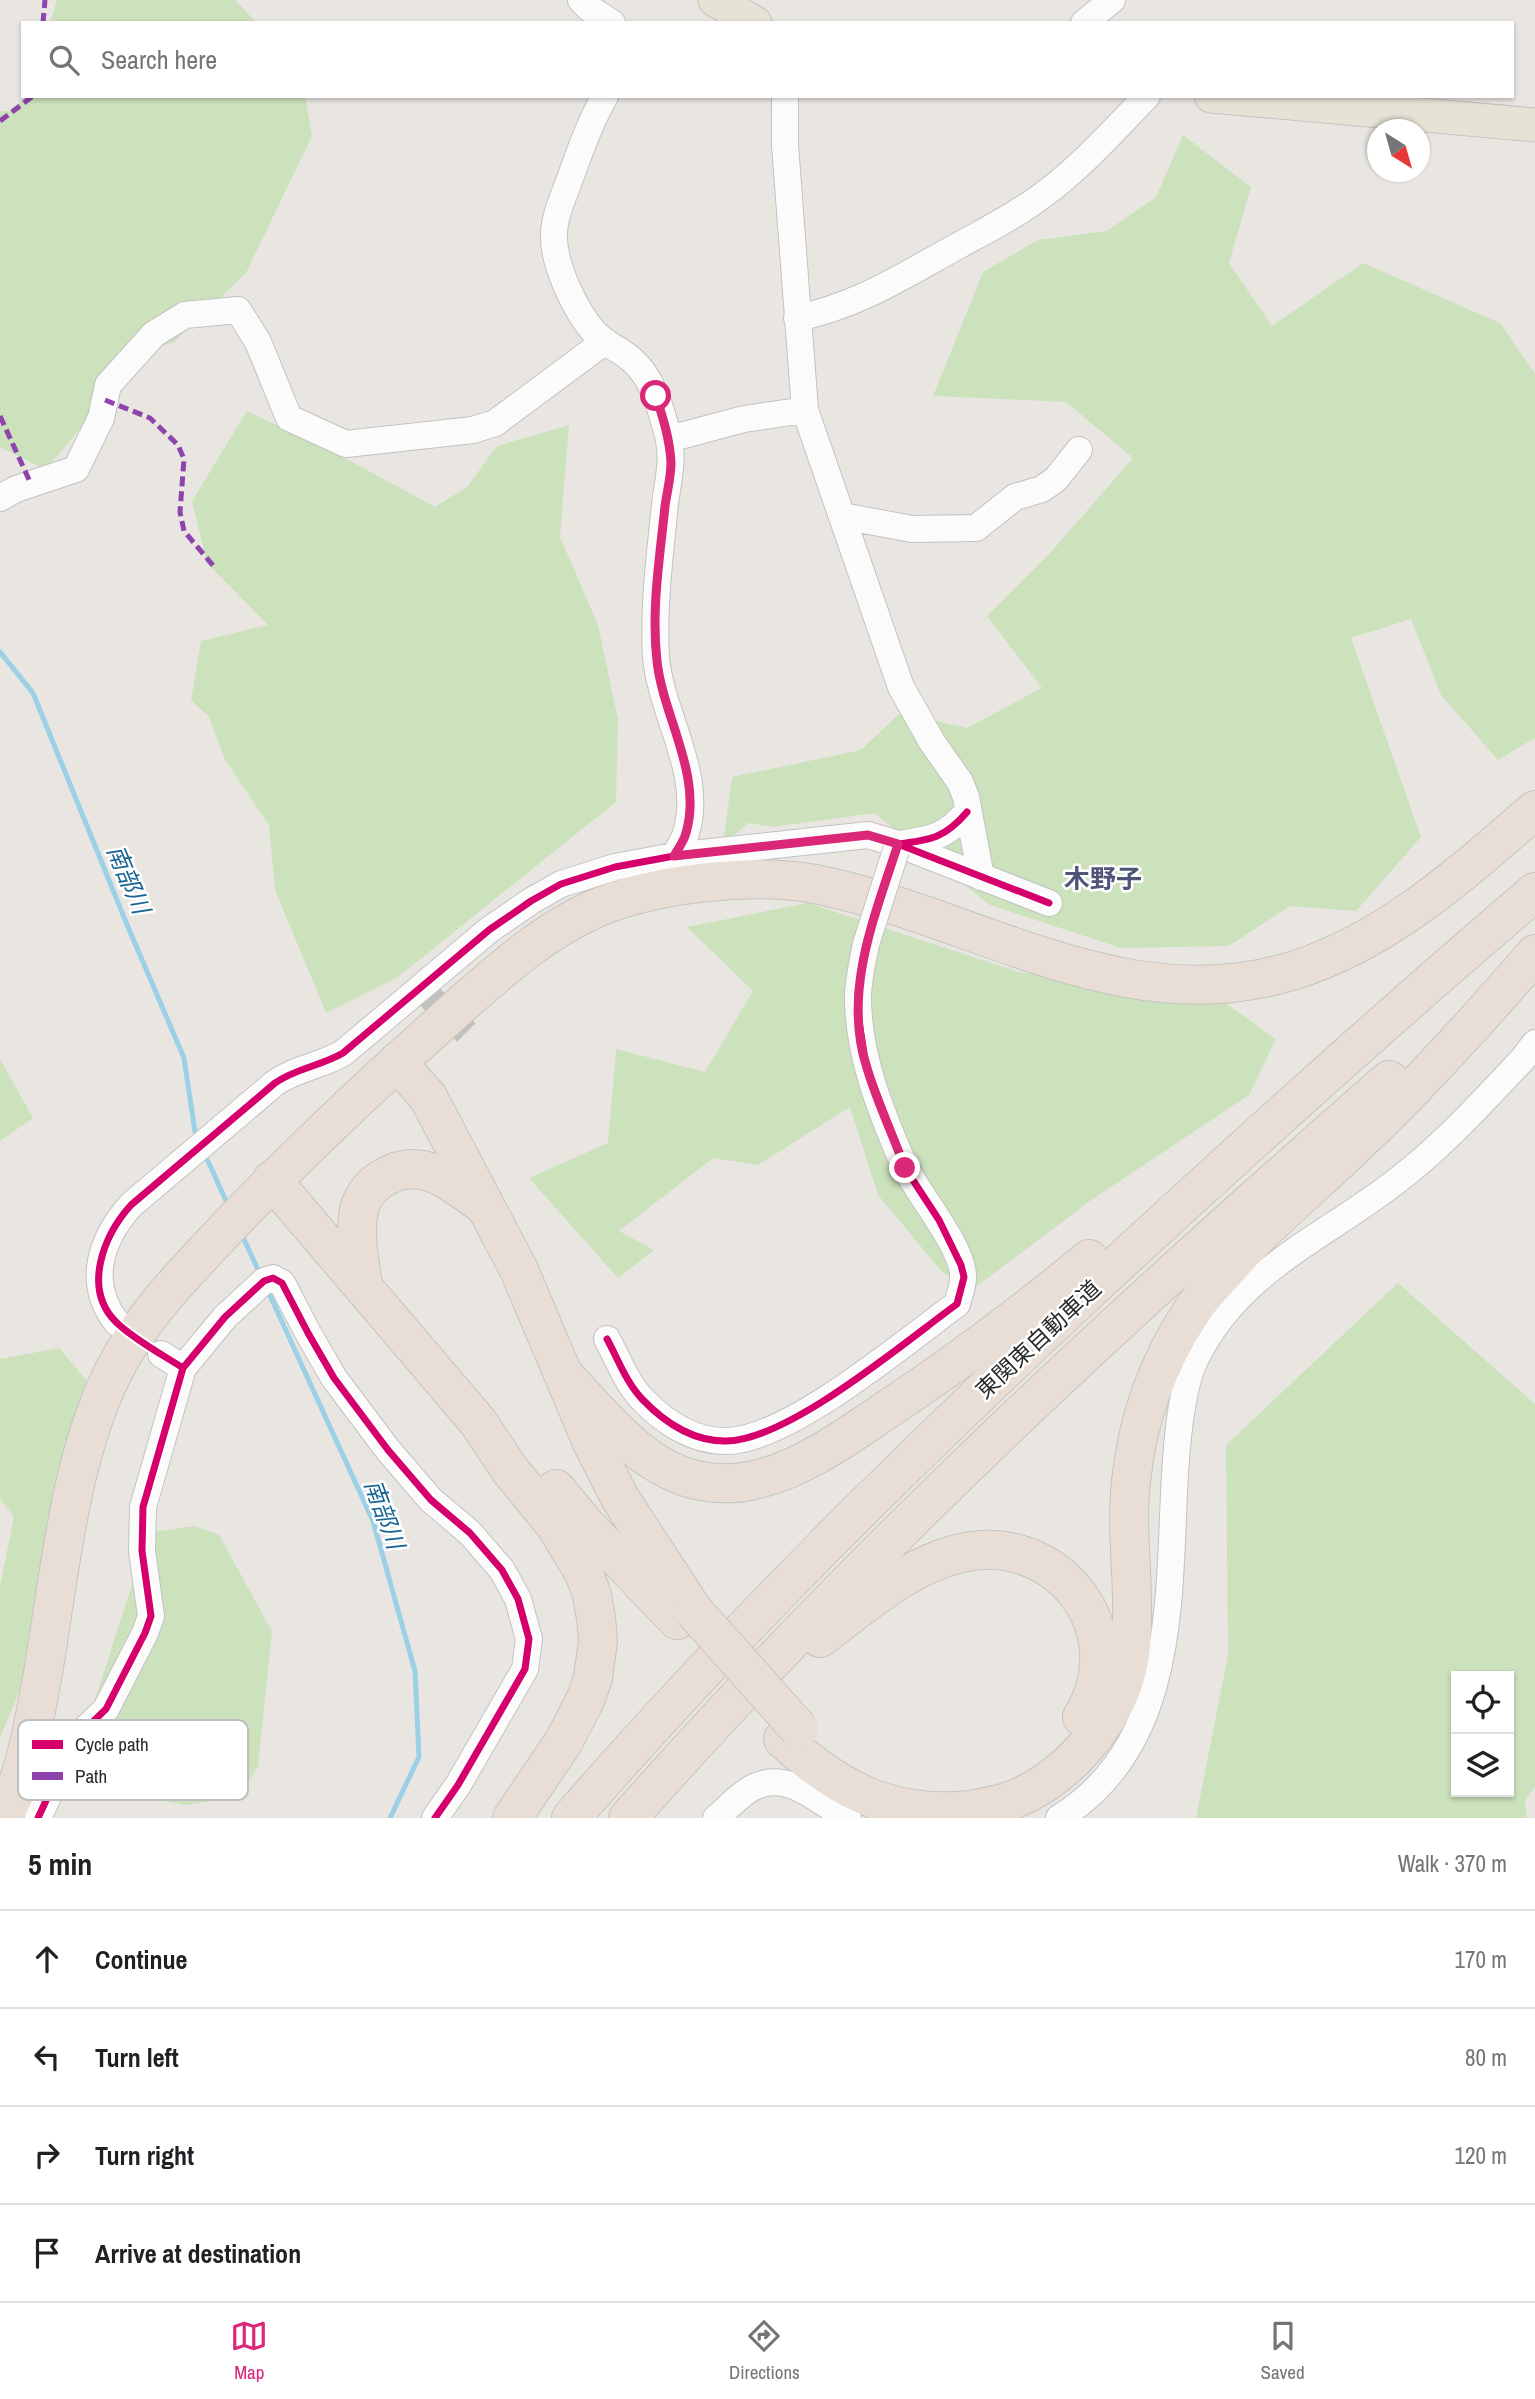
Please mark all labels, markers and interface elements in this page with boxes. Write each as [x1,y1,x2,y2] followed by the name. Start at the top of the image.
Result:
[21,21,1514,98] search box
[45,41,83,79] icon: search
[101,42,217,77] text: Search here
[1367,119,1430,182] north arrow
[640,380,671,411] route start
[100,840,159,921] water label: 南部川
[1064,861,1142,896] district label: 木野子
[889,1152,920,1183] route end
[969,1273,1107,1405] street label: 東関東自動車道
[358,1475,413,1556] water label: 南部川
[1451,1671,1514,1797] map controls
[1451,1671,1514,1734] button: locate
[18,1720,248,1800] legend
[75,1731,149,1757] text: Cycle path
[1451,1734,1514,1797] button: layers
[75,1763,107,1789] text: Path
[28,1844,92,1884] text: 5 min
[1398,1848,1507,1879] text: Walk · 370 m
[28,1940,66,1978] icon: ahead
[95,1942,187,1977] text: Continue
[1455,1944,1507,1975] text: 170 m
[28,2038,66,2076] icon: left
[95,2040,179,2075] text: Turn left
[1465,2042,1507,2073] text: 80 m
[28,2136,66,2174] icon: right
[95,2138,194,2173] text: Turn right
[1455,2140,1507,2171] text: 120 m
[28,2234,66,2272] icon: arrive
[95,2236,301,2271] text: Arrive at destination
[230,2317,268,2385] tab: Map
[729,2317,800,2385] tab: Directions
[1261,2317,1305,2385] tab: Saved

